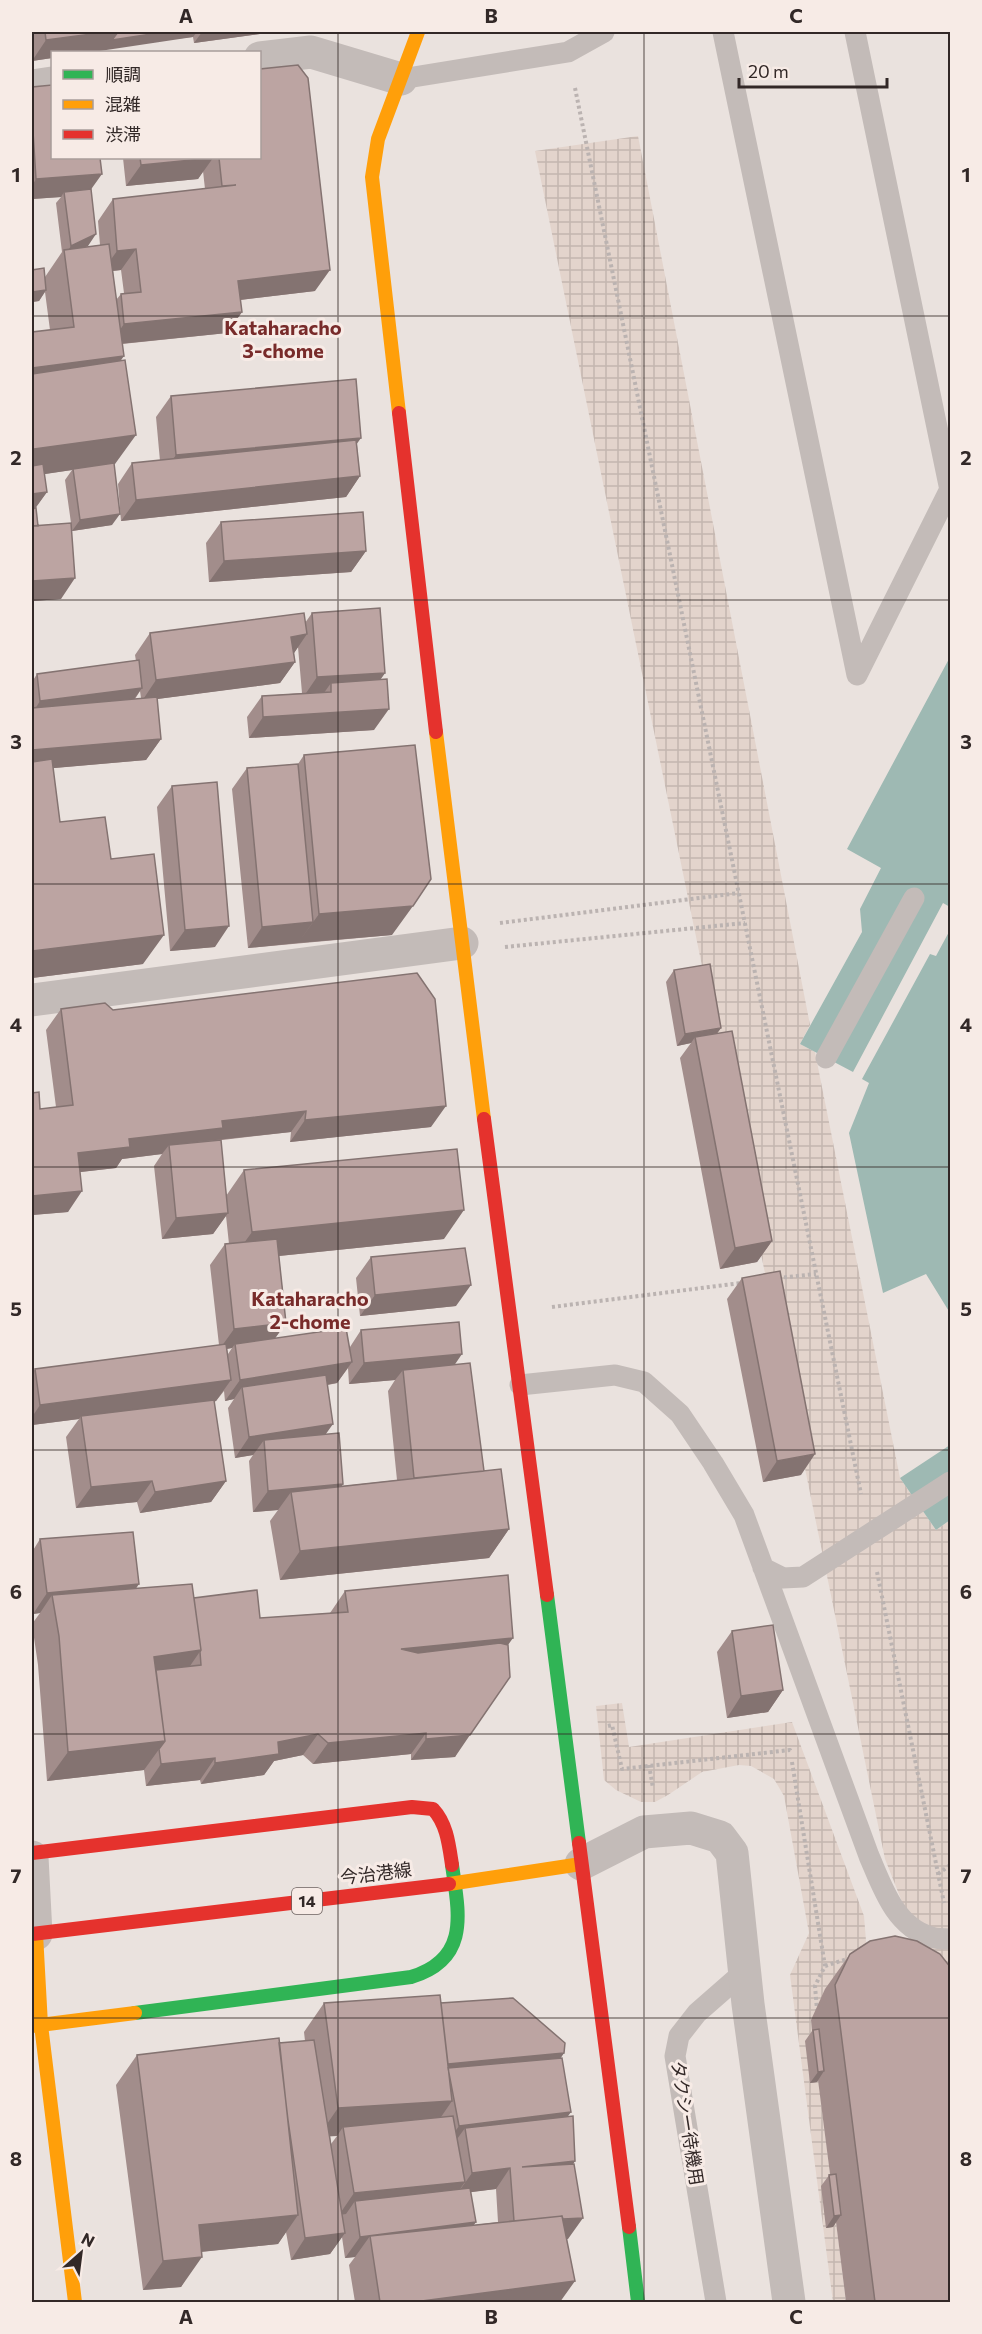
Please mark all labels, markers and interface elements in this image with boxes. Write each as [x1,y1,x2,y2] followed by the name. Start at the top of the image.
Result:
[179,3,193,27] text: A
[484,3,498,27] text: B
[789,3,803,27] text: C
[51,51,261,159] legend
[739,51,888,89] scale bar
[748,60,789,82] text: 20 m
[105,63,141,85] text: 順調
[105,93,141,115] text: 混雑
[105,123,141,145] text: 渋滞
[11,162,21,186] text: 1
[961,162,971,186] text: 1
[224,315,342,362] district label: Kataharacho 3-chome
[10,445,22,469] text: 2
[960,445,972,469] text: 2
[10,729,22,753] text: 3
[960,729,972,753] text: 3
[10,1012,22,1036] text: 4
[960,1012,972,1036] text: 4
[251,1286,369,1333] district label: Kataharacho 2-chome
[10,1296,22,1320] text: 5
[960,1296,972,1320] text: 5
[10,1579,22,1603] text: 6
[960,1579,972,1603] text: 6
[339,1858,413,1888] street label: 今治港線
[11,1863,22,1887] text: 7
[961,1863,972,1887] text: 7
[292,1888,322,1914] road number: 14
[667,2059,709,2187] street label: タクシー待機用
[10,2146,22,2170] text: 8
[960,2146,972,2170] text: 8
[51,2223,111,2283] north arrow
[79,2228,98,2251] text: N
[179,2304,193,2328] text: A
[484,2304,498,2328] text: B
[789,2304,803,2328] text: C

